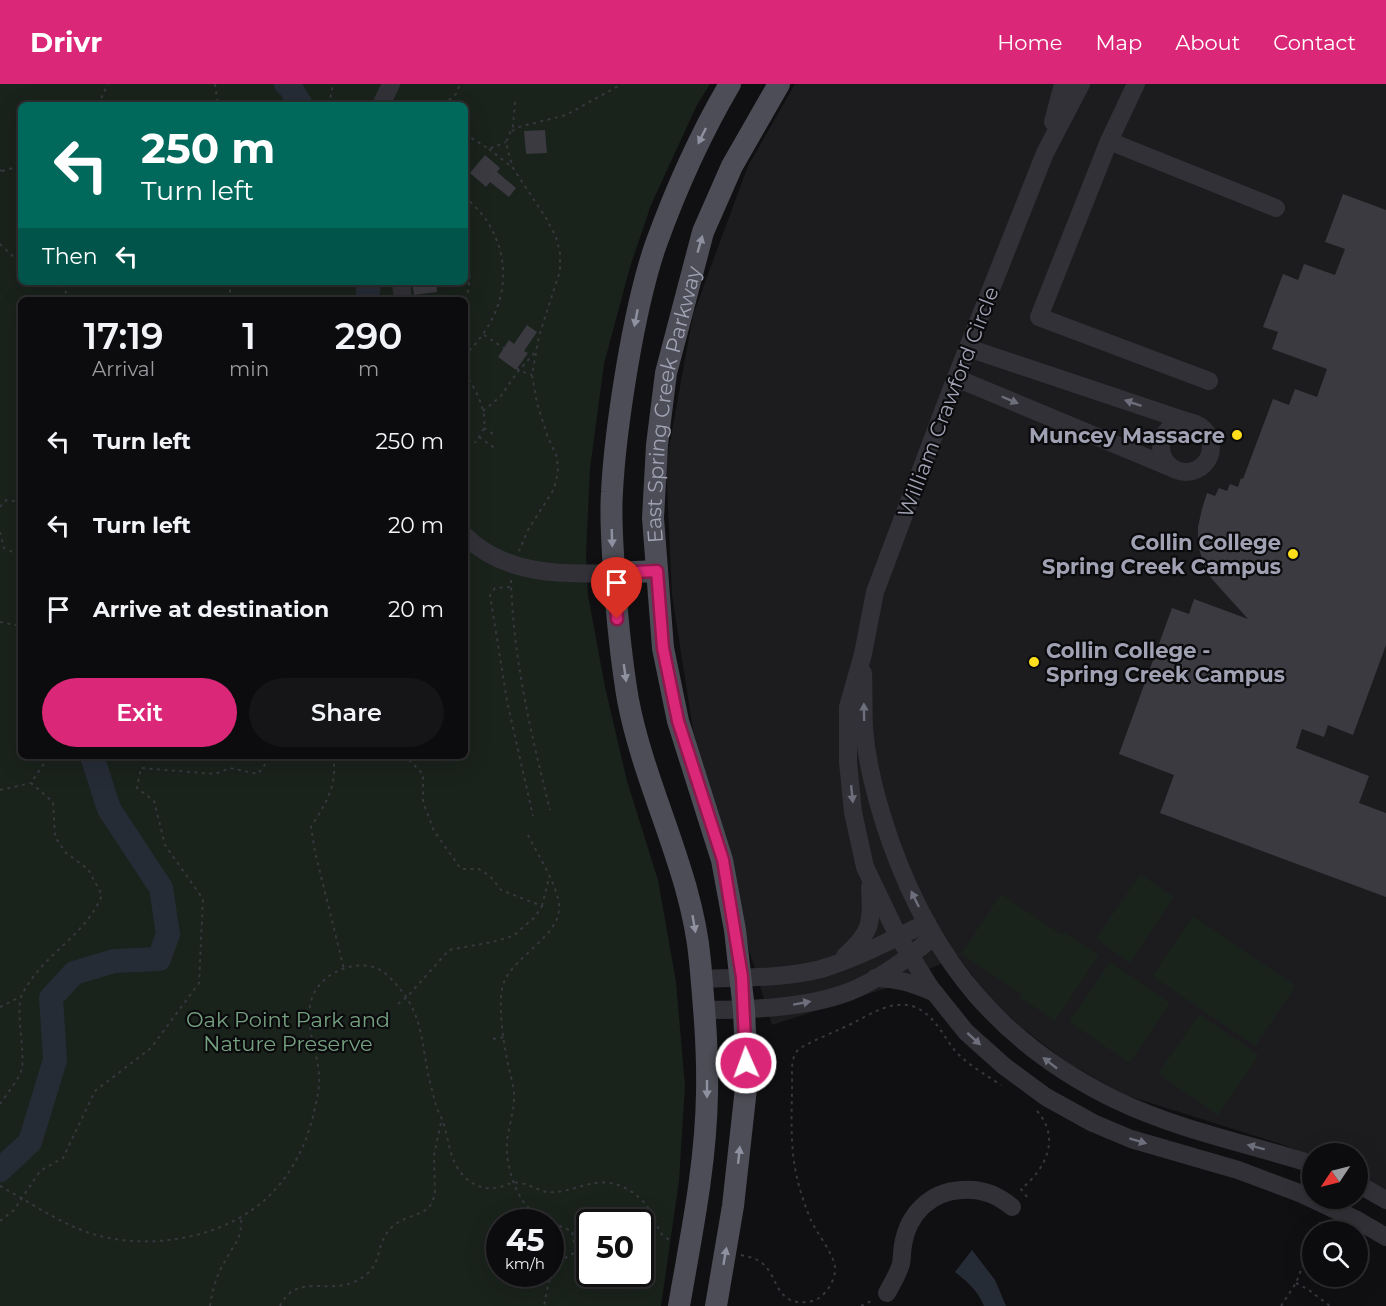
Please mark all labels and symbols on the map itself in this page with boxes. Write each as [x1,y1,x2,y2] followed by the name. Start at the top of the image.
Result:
[698,127,707,144] one-way arrow
[696,235,705,253] one-way arrow
[640,263,706,544] street label: East Spring Creek Parkway
[892,283,1004,521] street label: William Crawford Circle
[631,309,640,328] one-way arrow
[1002,395,1020,405] one-way arrow
[1124,397,1142,407] one-way arrow
[1029,423,1225,448] place label: Muncey Massacre
[1230,428,1244,442] marker: Muncey Massacre
[608,529,617,548] one-way arrow
[1042,530,1281,579] place label: Collin College Spring Creek Campus
[1286,547,1300,561] marker: Collin College Spring Creek Campus
[591,557,642,619] pin
[1046,638,1285,687] place label: Collin College - Spring Creek Campus
[1027,655,1041,669] marker: Collin College - Spring Creek Campus
[620,663,629,682] one-way arrow
[859,702,869,721] one-way arrow
[847,784,856,803] one-way arrow
[910,890,919,907] one-way arrow
[690,915,699,934] one-way arrow
[793,998,812,1007] one-way arrow
[186,1007,390,1056] park label: Oak Point Park and Nature Preserve
[714,1031,778,1095] position arrow
[966,1032,981,1045] one-way arrow
[1043,1057,1058,1069] one-way arrow
[702,1080,712,1099] one-way arrow
[1129,1137,1147,1146] one-way arrow
[1247,1142,1266,1152] one-way arrow
[1302,1143,1368,1209] north arrow
[734,1145,744,1164] one-way arrow
[576,1209,654,1287] speed limit sign: 50
[721,1246,730,1265] one-way arrow

